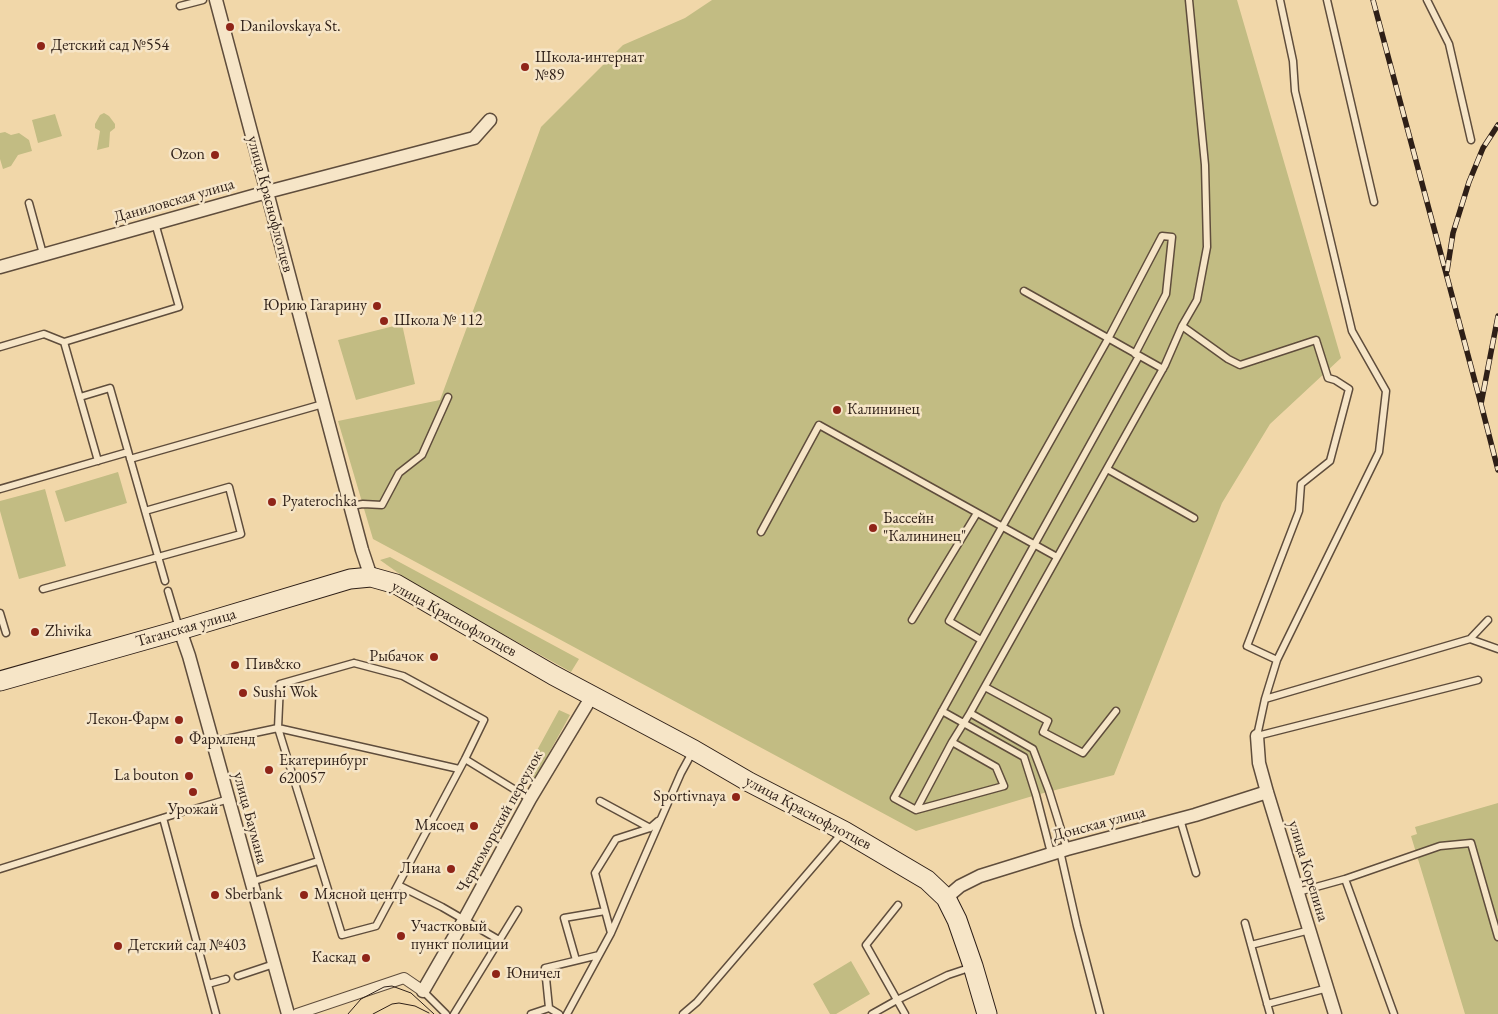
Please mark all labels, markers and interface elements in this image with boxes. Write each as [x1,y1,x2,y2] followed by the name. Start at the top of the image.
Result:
[240,17,341,37] place label: Danilovskaya St.
[224,21,236,33] marker: Danilovskaya St.
[51,36,169,56] place label: Детский сад №554
[35,40,47,52] marker: Детский сад №554
[535,48,644,86] place label: Школа-интернат №89
[519,61,531,73] marker: Школа-интернат №89
[243,134,297,274] street label: улица Краснофлотцев
[170,145,205,165] place label: Ozon
[209,149,221,161] marker: Ozon
[111,175,237,227] street label: Даниловская улица
[263,296,367,316] place label: Юрию Гагарину
[371,300,383,312] marker: Юрию Гагарину
[394,311,483,331] place label: Школа № 112
[378,315,390,327] marker: Школа № 112
[847,400,920,420] place label: Калининец
[831,404,843,416] marker: Калининец
[282,492,357,512] place label: Pyaterochka
[266,496,278,508] marker: Pyaterochka
[883,509,966,547] place label: Бассейн "Калининец"
[867,522,879,534] marker: Бассейн "Калининец"
[388,577,520,661] street label: улица Краснофлотцев
[134,604,238,652] street label: Таганская улица
[45,622,92,642] place label: Zhivika
[29,626,41,638] marker: Zhivika
[369,647,424,667] place label: Рыбачок
[428,651,440,663] marker: Рыбачок
[245,655,301,675] place label: Пив&ко
[229,659,241,671] marker: Пив&ко
[253,683,318,703] place label: Sushi Wok
[237,687,249,699] marker: Sushi Wok
[87,710,169,730] place label: Лекон-Фарм
[173,714,185,726] marker: Лекон-Фарм
[189,730,255,750] place label: Фармленд
[173,734,185,746] marker: Фармленд
[453,747,547,897] street label: Черноморский переулок
[279,751,368,789] place label: Екатеринбург 620057
[263,764,275,776] marker: Екатеринбург 620057
[114,766,179,786] place label: La bouton
[183,770,195,782] marker: La bouton
[229,770,271,866] street label: улица Баумана
[742,772,874,854] street label: улица Краснофлотцев
[187,786,199,798] marker: Урожай
[653,787,726,807] place label: Sportivnaya
[730,791,742,803] marker: Sportivnaya
[168,800,218,820] place label: Урожай
[1050,802,1148,846] street label: Донская улица
[415,816,464,836] place label: Мясоед
[1284,818,1332,924] street label: улица Корепина
[468,820,480,832] marker: Мясоед
[400,859,441,879] place label: Лиана
[445,863,457,875] marker: Лиана
[225,885,283,905] place label: Sberbank
[314,885,407,905] place label: Мясной центр
[209,889,221,901] marker: Sberbank
[298,889,310,901] marker: Мясной центр
[411,917,509,955] place label: Участковый пункт полиции
[395,930,407,942] marker: Участковый пункт полиции
[128,936,246,956] place label: Детский сад №403
[112,940,124,952] marker: Детский сад №403
[312,948,356,968] place label: Каскад
[360,952,372,964] marker: Каскад
[506,964,560,984] place label: Юничел
[490,968,502,980] marker: Юничел

